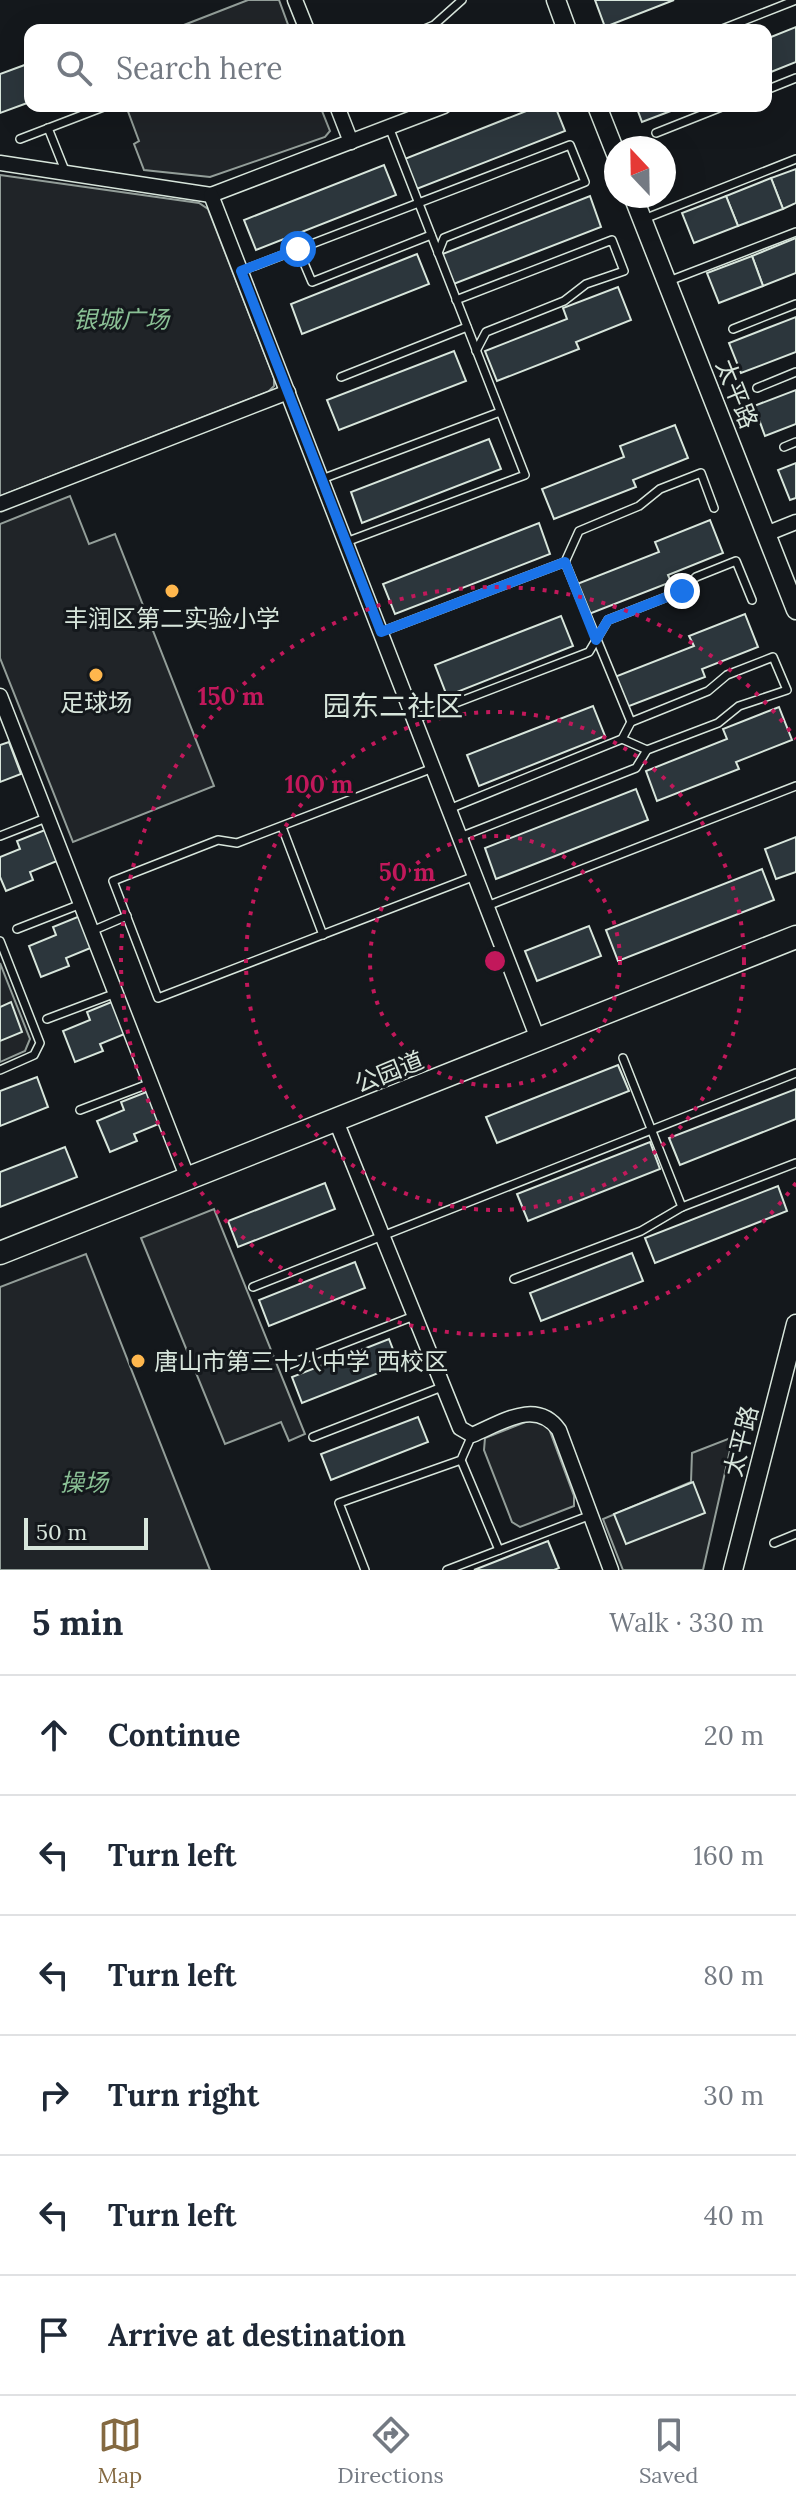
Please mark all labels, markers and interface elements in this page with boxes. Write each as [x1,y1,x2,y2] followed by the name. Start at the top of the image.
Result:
[24,24,772,112] search box
[52,46,96,90] icon: search
[116,49,283,87] text: Search here
[604,136,676,208] north arrow
[280,231,316,267] route start
[73,304,171,335] park label: 银城广场
[709,355,765,433] street label: 太平路
[664,573,700,609] route end
[163,582,181,600] marker: 丰润区第二实验小学
[64,603,280,634] place label: 丰润区第二实验小学
[87,666,105,684] marker: 足球场
[198,681,264,712] text: 150 m
[60,687,132,718] place label: 足球场
[323,688,463,724] district label: 园东二社区
[285,769,353,800] text: 100 m
[379,857,435,888] text: 50 m
[481,947,509,975] centre of rings
[350,1044,428,1100] street label: 公园道
[154,1346,448,1377] place label: 唐山市第三十八中学 西校区
[129,1352,147,1370] marker: 唐山市第三十八中学 西校区
[717,1402,765,1480] street label: 太平路
[60,1467,110,1498] park label: 操场
[24,1514,148,1550] scale bar
[36,1518,87,1546] text: 50 m
[32,1601,123,1644] text: 5 min
[609,1606,764,1639] text: Walk · 330 m
[32,1713,76,1757] icon: ahead
[108,1716,240,1754] text: Continue
[704,1719,764,1752] text: 20 m
[32,1833,76,1877] icon: left
[108,1836,236,1874] text: Turn left
[693,1839,764,1872] text: 160 m
[32,1953,76,1997] icon: left
[108,1956,236,1994] text: Turn left
[703,1959,764,1992] text: 80 m
[32,2073,76,2117] icon: right
[108,2076,259,2114] text: Turn right
[703,2079,764,2112] text: 30 m
[32,2193,76,2237] icon: left
[108,2196,236,2234] text: Turn left
[704,2199,764,2232] text: 40 m
[32,2313,76,2357] icon: arrive
[108,2316,406,2354] text: Arrive at destination
[98,2413,142,2489] tab: Map
[337,2413,444,2489] tab: Directions
[639,2413,698,2489] tab: Saved

